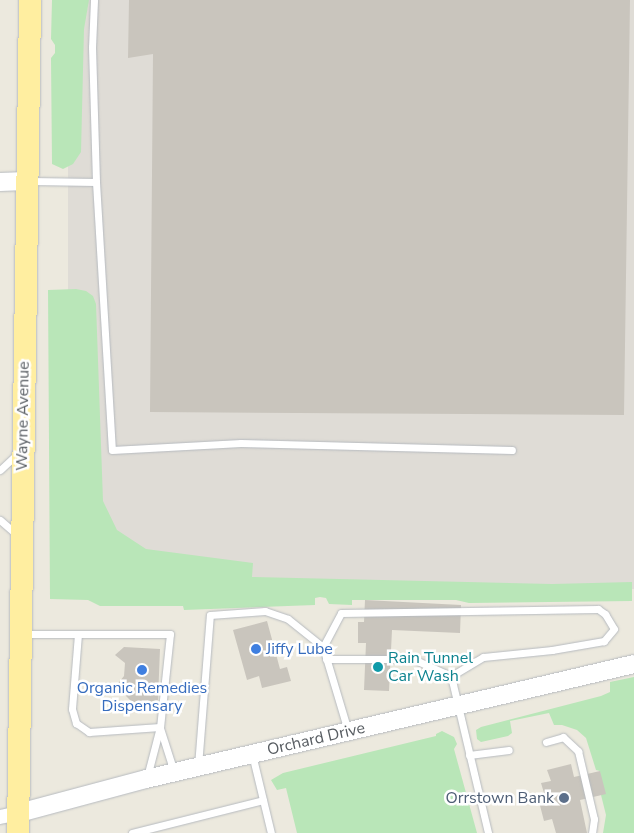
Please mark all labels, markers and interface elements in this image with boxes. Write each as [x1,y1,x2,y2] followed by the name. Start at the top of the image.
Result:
[12,361,34,471] street label: Wayne Avenue
[266,639,333,659] place label: Jiffy Lube
[250,643,262,655] marker: Jiffy Lube
[388,648,473,686] place label: Rain Tunnel Car Wash
[372,661,384,673] marker: Rain Tunnel Car Wash
[136,664,148,676] marker: Organic Remedies Dispensary
[77,678,207,716] place label: Organic Remedies Dispensary
[265,718,367,760] street label: Orchard Drive
[445,788,554,808] place label: Orrstown Bank
[558,792,570,804] marker: Orrstown Bank

